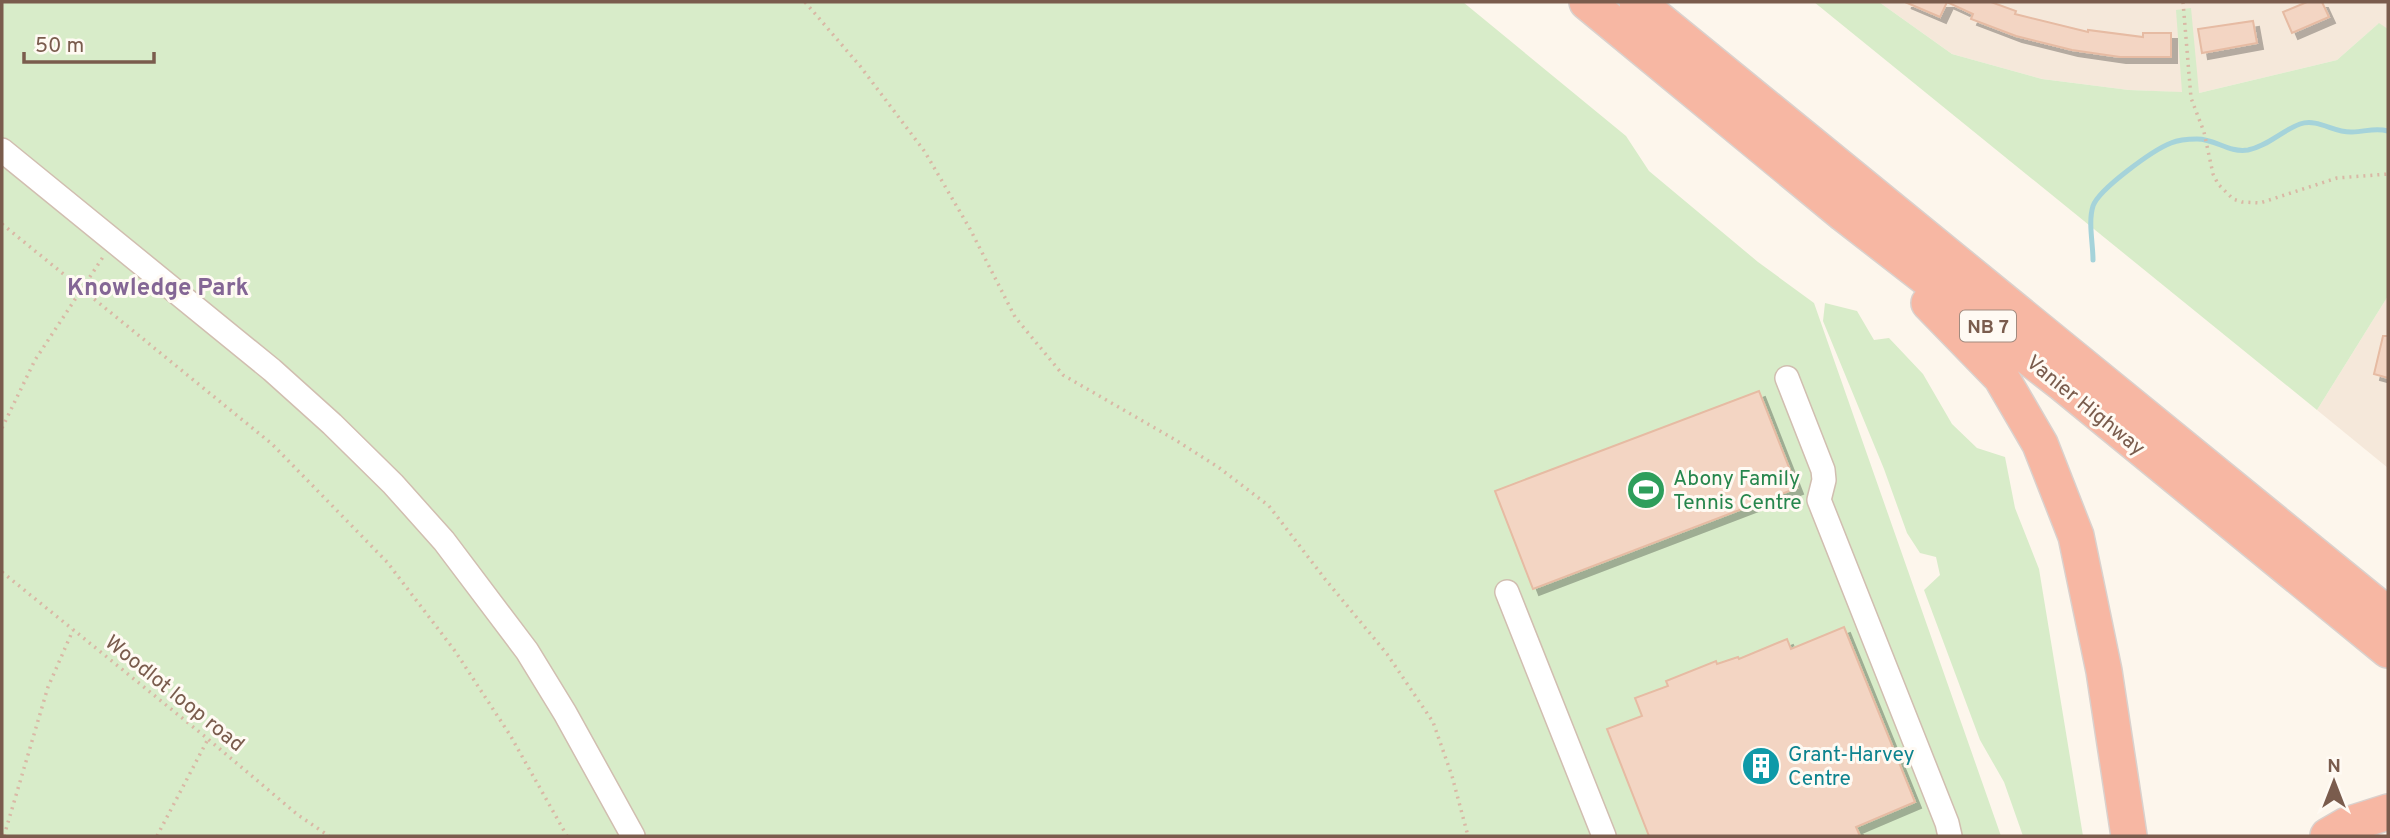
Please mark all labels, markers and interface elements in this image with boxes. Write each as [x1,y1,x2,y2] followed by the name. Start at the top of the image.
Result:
[24,21,154,65] scale bar
[35,33,84,60] text: 50 m
[67,274,249,304] district label: Knowledge Park
[1960,310,2016,342] road number: NB 7
[2020,350,2150,463] street label: Vanier Highway
[1673,466,1802,517] place label: Abony Family Tennis Centre
[1625,469,1667,511] sports icon: Abony Family Tennis Centre
[99,630,249,759] street label: Woodlot loop road
[1788,742,1915,793] place label: Grant-Harvey Centre
[1740,745,1782,787] building icon: Grant-Harvey Centre
[2299,747,2369,817] north arrow
[2327,755,2341,779] text: N

